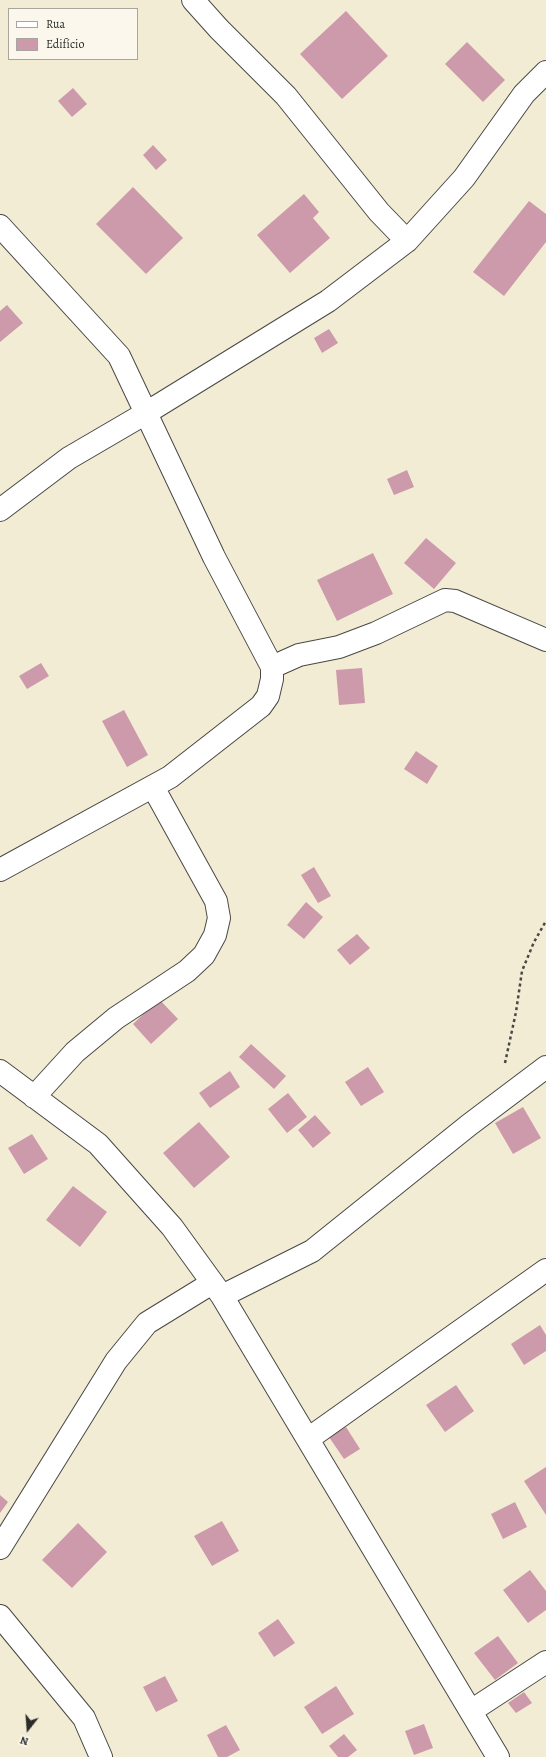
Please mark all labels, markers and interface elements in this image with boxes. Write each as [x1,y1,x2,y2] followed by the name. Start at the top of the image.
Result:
[8,8,138,60] legend
[46,16,65,32] text: Rua
[46,36,84,52] text: Edifício
[8,1709,48,1749] north arrow
[18,1733,30,1749] text: N

